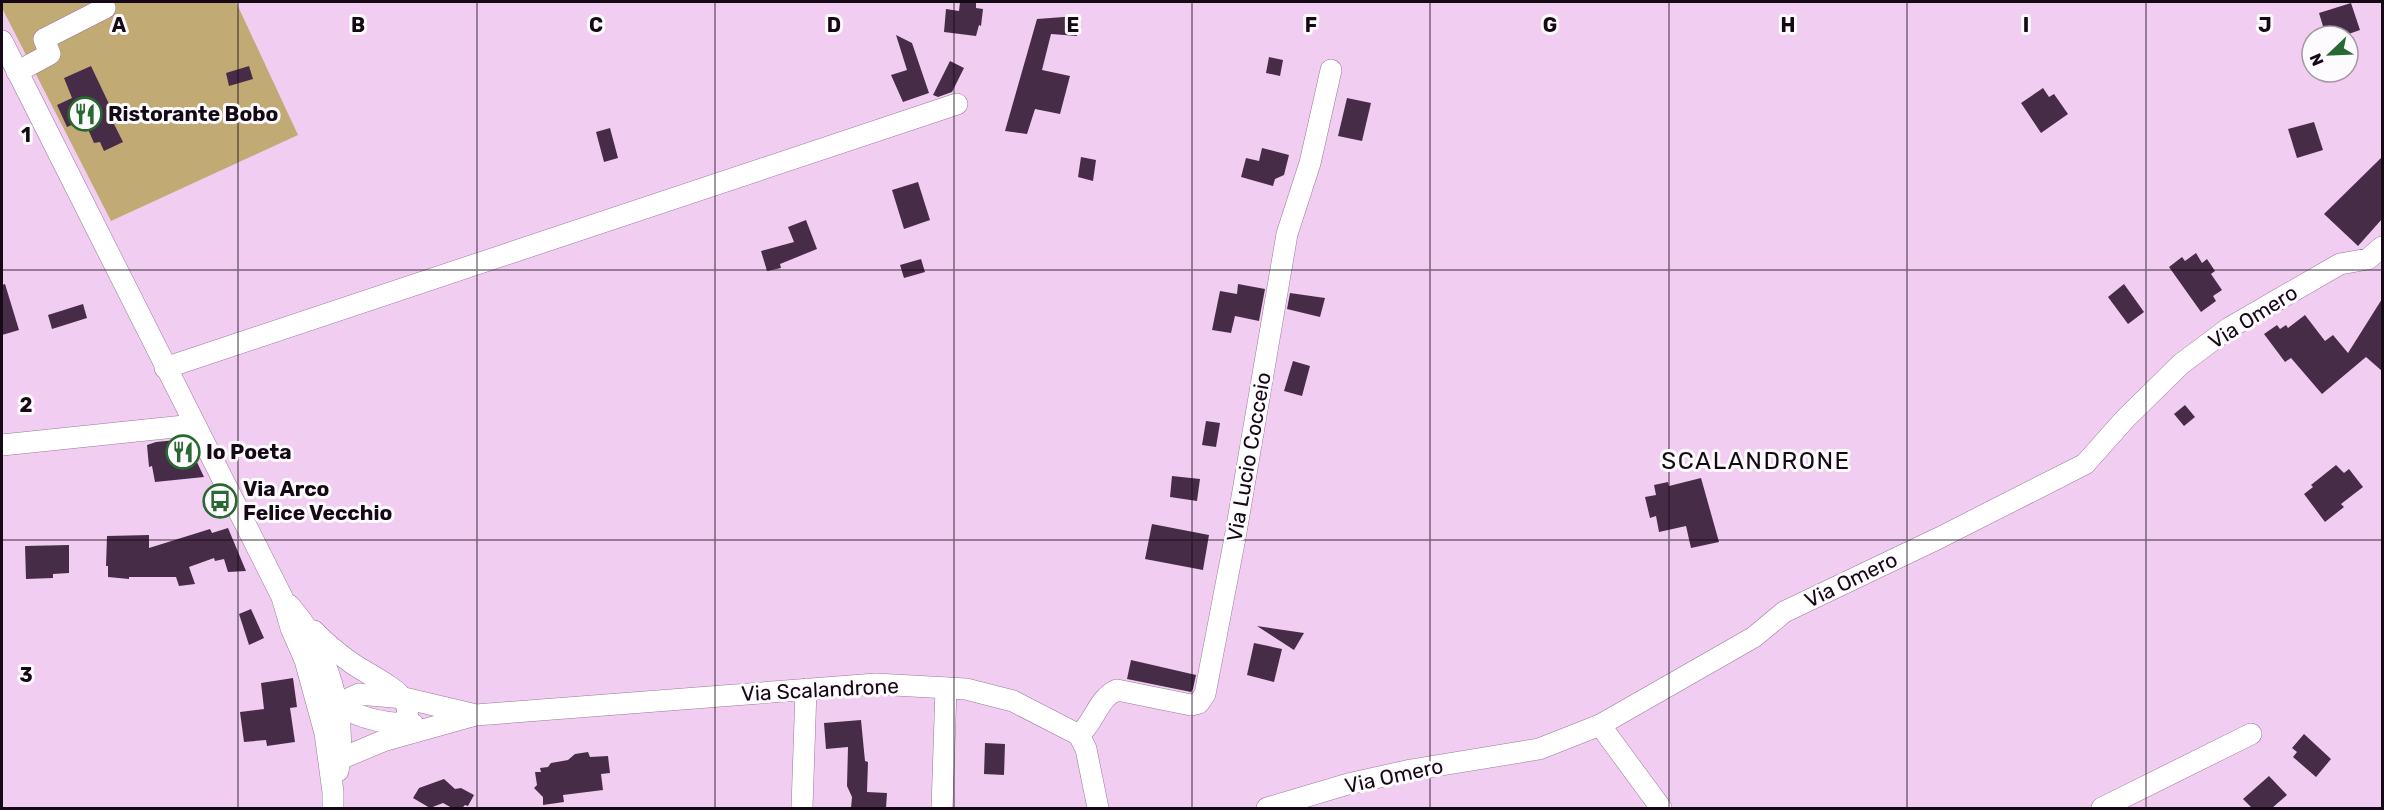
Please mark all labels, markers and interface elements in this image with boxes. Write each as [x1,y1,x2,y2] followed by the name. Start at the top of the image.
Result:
[112,13,127,37] text: A
[351,13,365,37] text: B
[589,13,603,37] text: C
[827,13,841,37] text: D
[1067,13,1079,37] text: E
[1305,13,1317,37] text: F
[1543,13,1557,37] text: G
[1781,13,1795,37] text: H
[2023,13,2029,37] text: I
[2258,13,2272,37] text: J
[2300,24,2360,84] north arrow
[2306,51,2328,69] text: N
[67,96,103,132] restaurant icon: Ristorante Bobo
[108,101,278,126] place label: Ristorante Bobo
[21,123,31,147] text: 1
[2204,279,2302,354] street label: Via Omero
[1221,370,1276,544] street label: Via Lucio Cocceio
[20,393,33,417] text: 2
[165,434,201,470] restaurant icon: Io Poeta
[206,439,292,464] place label: Io Poeta
[1661,447,1851,475] district label: SCALANDRONE
[243,476,392,525] place label: Via Arco Felice Vecchio
[202,483,238,519] bus stop icon: Via Arco Felice Vecchio
[1800,546,1901,613] street label: Via Omero
[19,663,33,687] text: 3
[740,673,900,706] street label: Via Scalandrone
[1342,753,1445,798] street label: Via Omero

